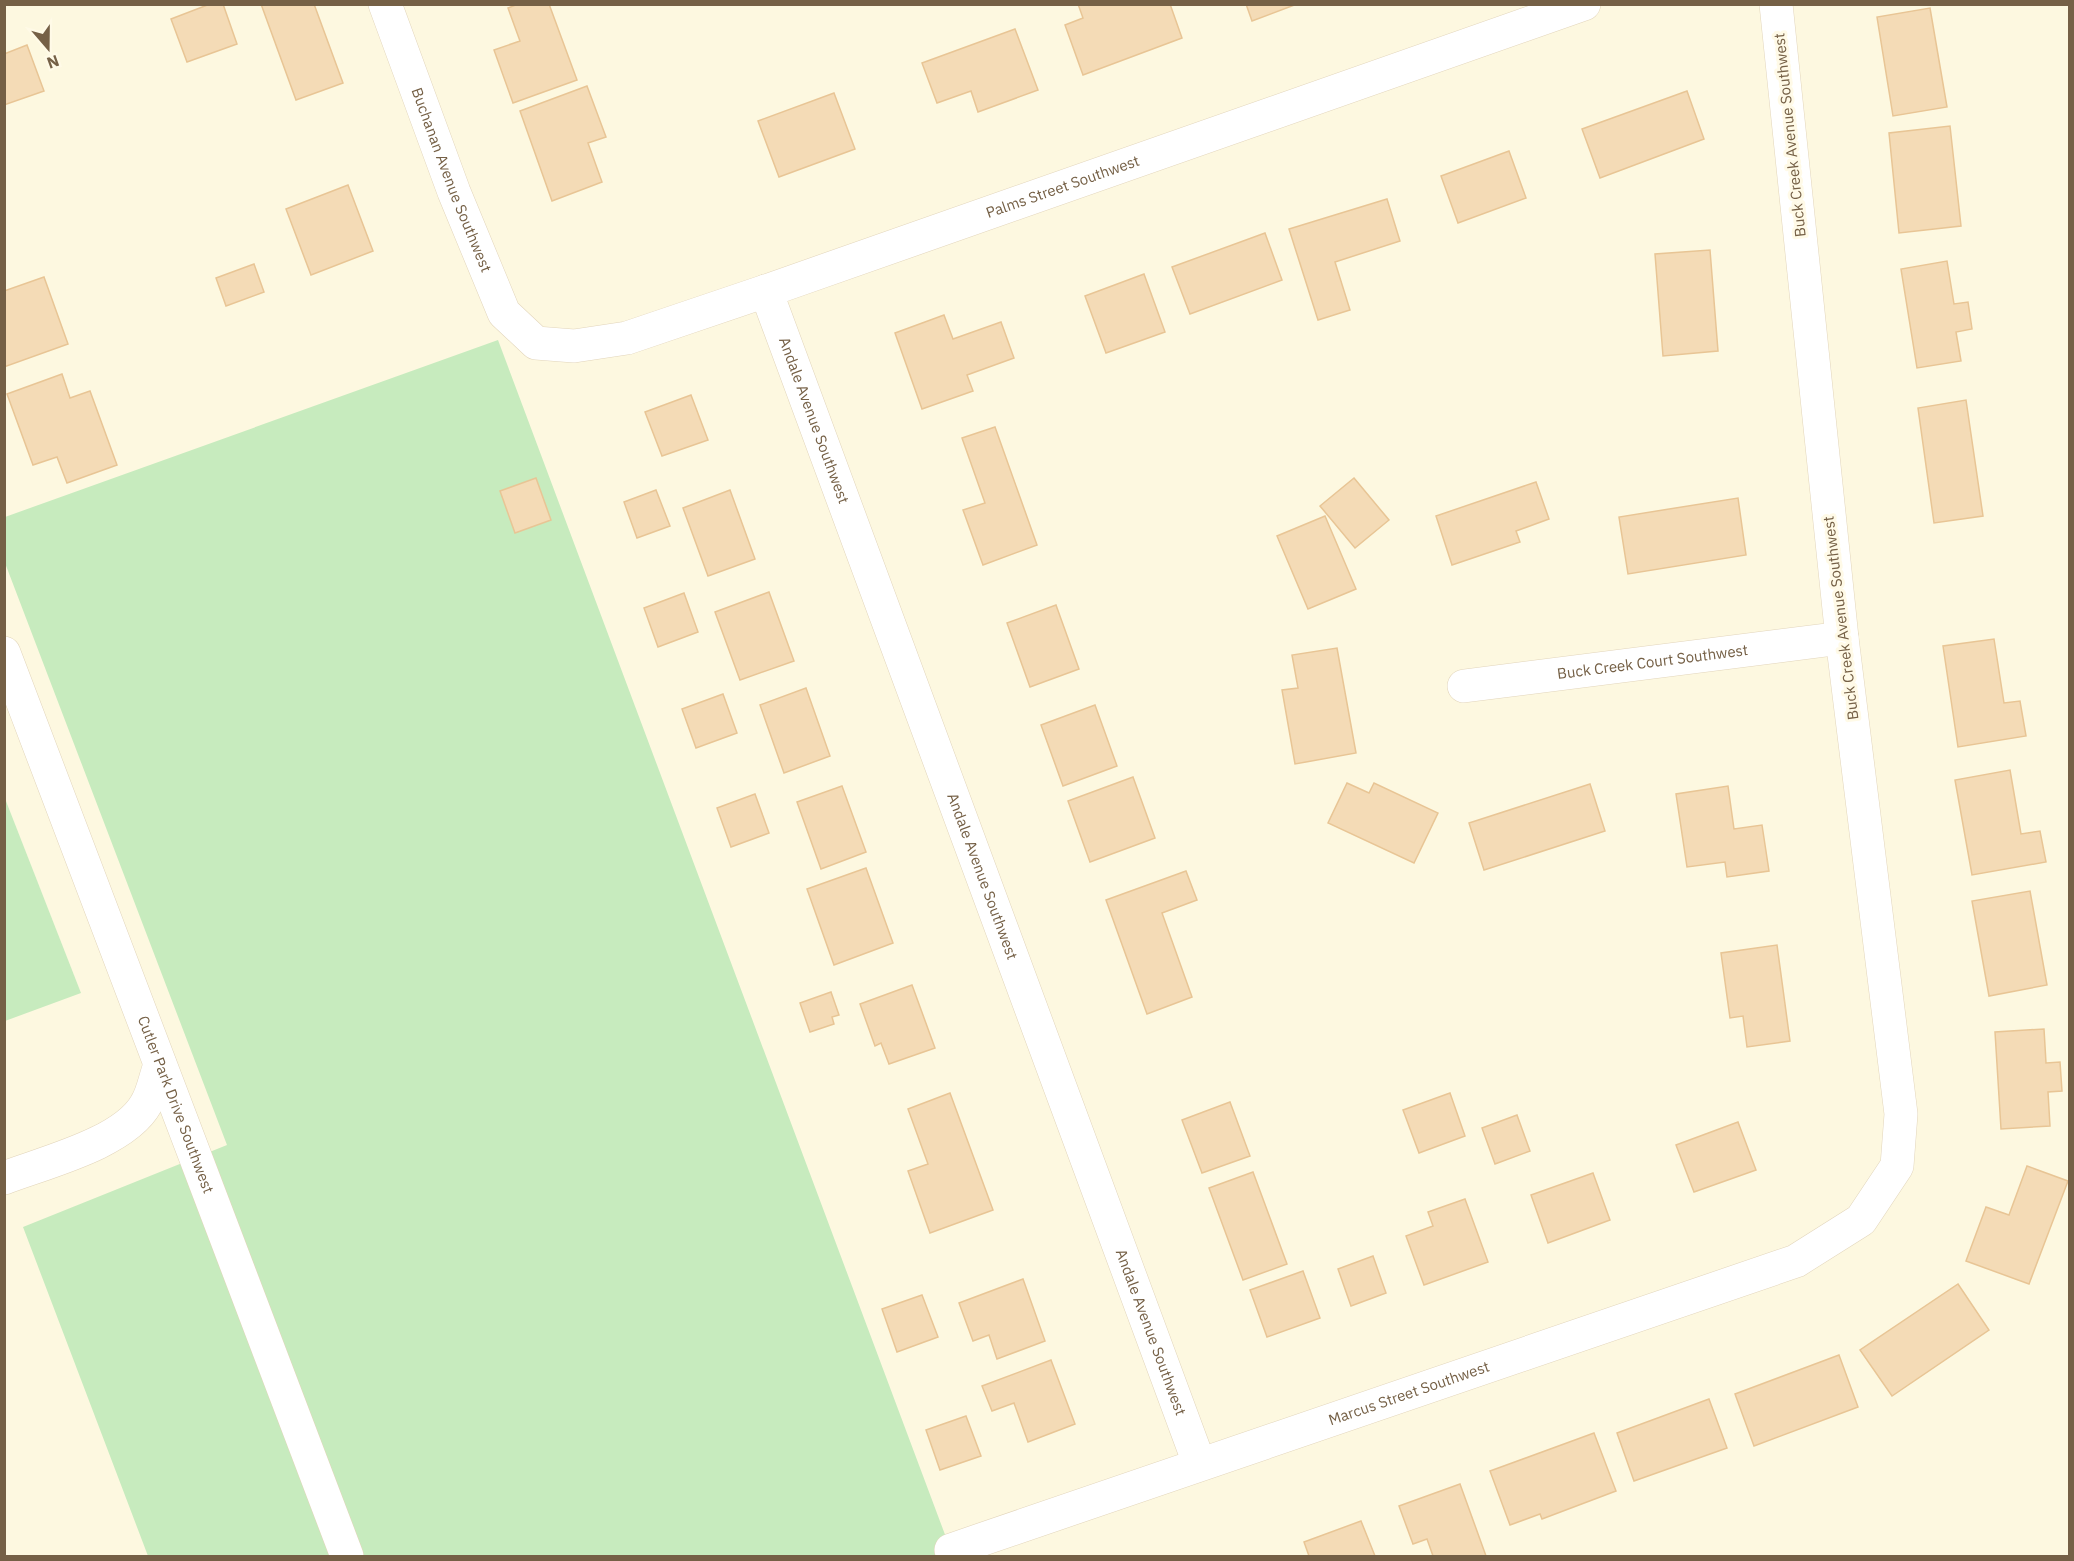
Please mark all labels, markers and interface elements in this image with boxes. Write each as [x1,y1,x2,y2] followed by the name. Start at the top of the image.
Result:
[18,18,78,78] north arrow
[1769,32,1810,238] street label: Buck Creek Avenue Southwest
[44,51,62,73] text: N
[408,85,496,275] street label: Buchanan Avenue Southwest
[983,151,1142,222] street label: Palms Street Southwest
[775,334,854,506] street label: Andale Avenue Southwest
[1819,515,1862,721] street label: Buck Creek Avenue Southwest
[1556,640,1749,683] street label: Buck Creek Court Southwest
[943,790,1022,962] street label: Andale Avenue Southwest
[134,1013,218,1196] street label: Cutler Park Drive Southwest
[1112,1246,1191,1418] street label: Andale Avenue Southwest
[1326,1357,1492,1429] street label: Marcus Street Southwest

